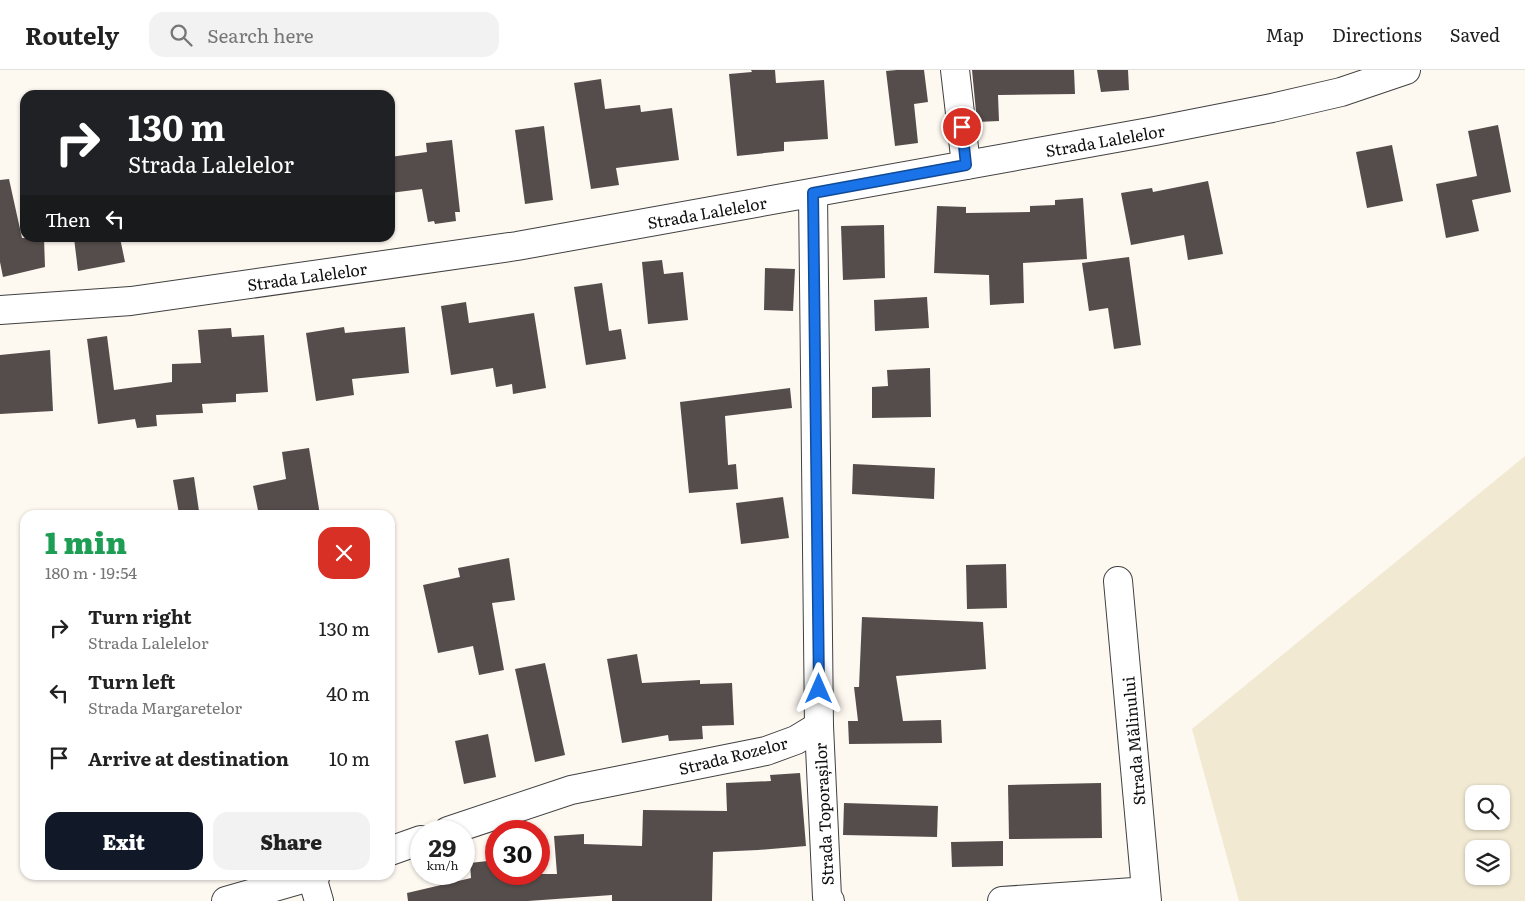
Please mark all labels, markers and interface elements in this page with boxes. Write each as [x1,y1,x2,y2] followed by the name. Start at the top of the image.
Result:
[149,12,499,57] search box
[25,17,119,52] text: Routely
[167,21,195,49] icon: search
[207,21,314,49] text: Search here
[1266,21,1304,48] text: Map
[1332,21,1422,48] text: Directions
[1450,21,1500,48] text: Saved
[128,100,225,152] text: 130 m
[941,106,983,148] pin
[45,110,110,175] icon: right
[948,113,976,141] icon: arrive
[1044,118,1167,162] street label: Strada Lalelelor
[128,147,294,180] text: Strada Lalelelor
[646,190,769,234] street label: Strada Lalelelor
[45,205,91,233] text: Then
[101,205,129,233] icon: left
[246,256,369,296] street label: Strada Lalelelor
[45,519,127,563] text: 1 min
[318,527,370,579] button: close
[45,560,137,584] text: 180 m · 19:54
[88,602,192,630] text: Turn right
[45,614,73,642] icon: right
[319,614,370,642] text: 130 m
[88,630,209,654] text: Strada Lalelelor
[792,662,844,714] position arrow
[88,667,175,695] text: Turn left
[1115,676,1151,806] street label: Strada Mălinului
[45,679,73,707] icon: left
[326,679,370,707] text: 40 m
[88,695,242,719] text: Strada Margaretelor
[676,730,790,780] street label: Strada Rozelor
[807,742,839,886] street label: Strada Toporașilor
[45,744,73,772] icon: arrive
[88,744,289,772] text: Arrive at destination
[329,744,370,772] text: 10 m
[1465,785,1510,885] map controls
[1465,785,1510,830] button: search
[45,812,203,870] button: Exit
[213,812,370,870] button: Share
[485,820,550,885] speed limit sign: 30
[429,828,456,865] text: 29
[1465,840,1510,885] button: layers
[427,856,458,874] text: km/h

